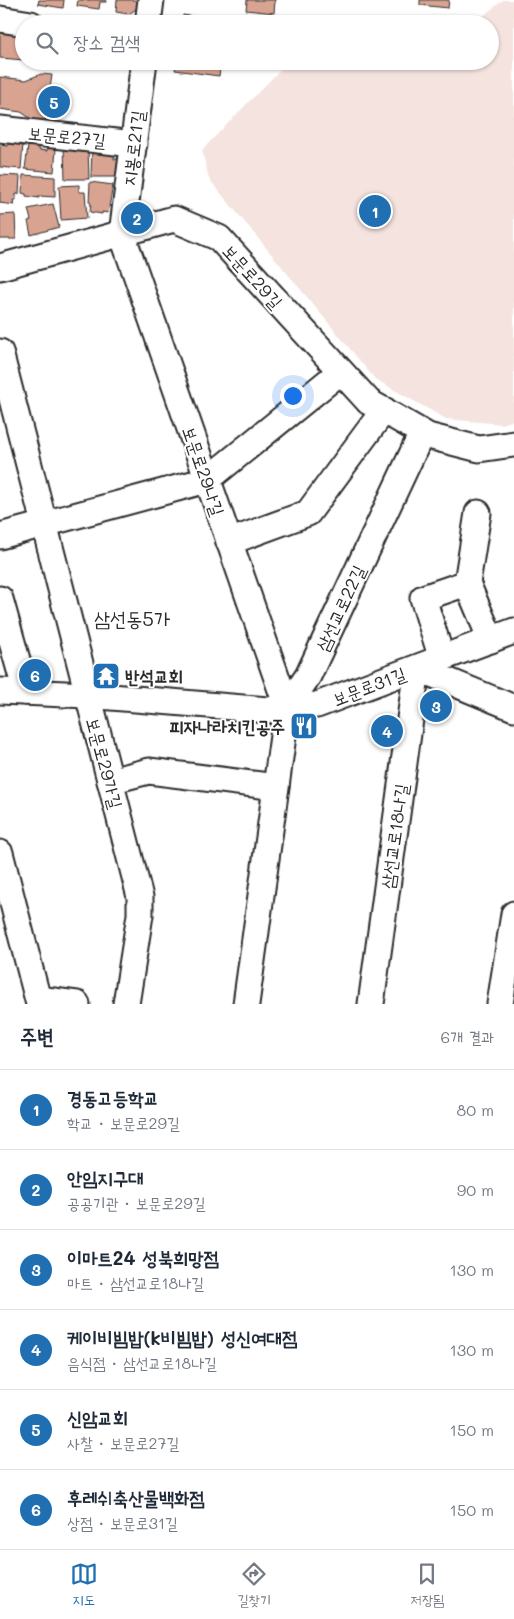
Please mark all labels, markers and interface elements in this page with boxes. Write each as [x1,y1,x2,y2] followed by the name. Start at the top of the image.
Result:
[15,15,499,70] search box
[33,29,61,57] icon: search
[73,29,140,54] text: 장소 검색
[38,83,70,121] pin: 5
[116,108,150,187] street label: 지봉로21길
[27,120,108,152] street label: 보문로27길
[359,192,391,230] pin: 1
[121,199,153,237] pin: 2
[218,239,289,314] street label: 보문로29길
[280,383,306,409] your location
[177,423,231,519] street label: 보문로29나길
[310,561,371,655] street label: 삼선교로22길
[94,605,170,631] district label: 삼선동5가
[19,656,51,694] pin: 6
[91,661,121,691] temple icon: 반석교회
[329,661,409,711] street label: 보문로31길
[125,664,183,688] place label: 반석교회
[420,687,452,725] pin: 3
[289,711,319,741] restaurant icon: 피자나라치킨공주
[371,712,403,750] pin: 4
[169,714,285,738] place label: 피자나라치킨공주
[81,715,129,812] street label: 보문로29가길
[375,781,413,890] street label: 삼선교로18나길
[20,1022,54,1049] text: 주변
[441,1026,494,1047] text: 6개 결과
[67,1085,159,1110] text: 경동고등학교
[32,1099,40,1120] text: 1
[457,1099,494,1120] text: 80 m
[67,1112,180,1133] text: 학교 · 보문로29길
[67,1165,143,1190] text: 안임지구대
[32,1179,40,1200] text: 2
[457,1179,494,1200] text: 90 m
[67,1192,206,1213] text: 공공기관 · 보문로29길
[67,1245,219,1270] text: 이마트24 성북희망점
[31,1259,41,1280] text: 3
[450,1259,494,1280] text: 130 m
[67,1272,204,1293] text: 마트 · 삼선교로18나길
[67,1325,297,1350] text: 케이비빔밥(k비빔밥) 성신여대점
[31,1339,41,1360] text: 4
[450,1339,494,1360] text: 130 m
[67,1352,217,1373] text: 음식점 · 삼선교로18나길
[67,1405,128,1430] text: 신암교회
[31,1419,41,1440] text: 5
[450,1419,494,1440] text: 150 m
[67,1432,179,1453] text: 사찰 · 보문로27길
[67,1485,205,1510] text: 후레쉬축산물백화점
[31,1499,41,1520] text: 6
[450,1499,494,1520] text: 150 m
[67,1512,178,1533] text: 상점 · 보문로31길
[70,1560,98,1610] tab: 지도
[237,1560,271,1610] tab: 길찾기
[410,1560,444,1610] tab: 저장됨

